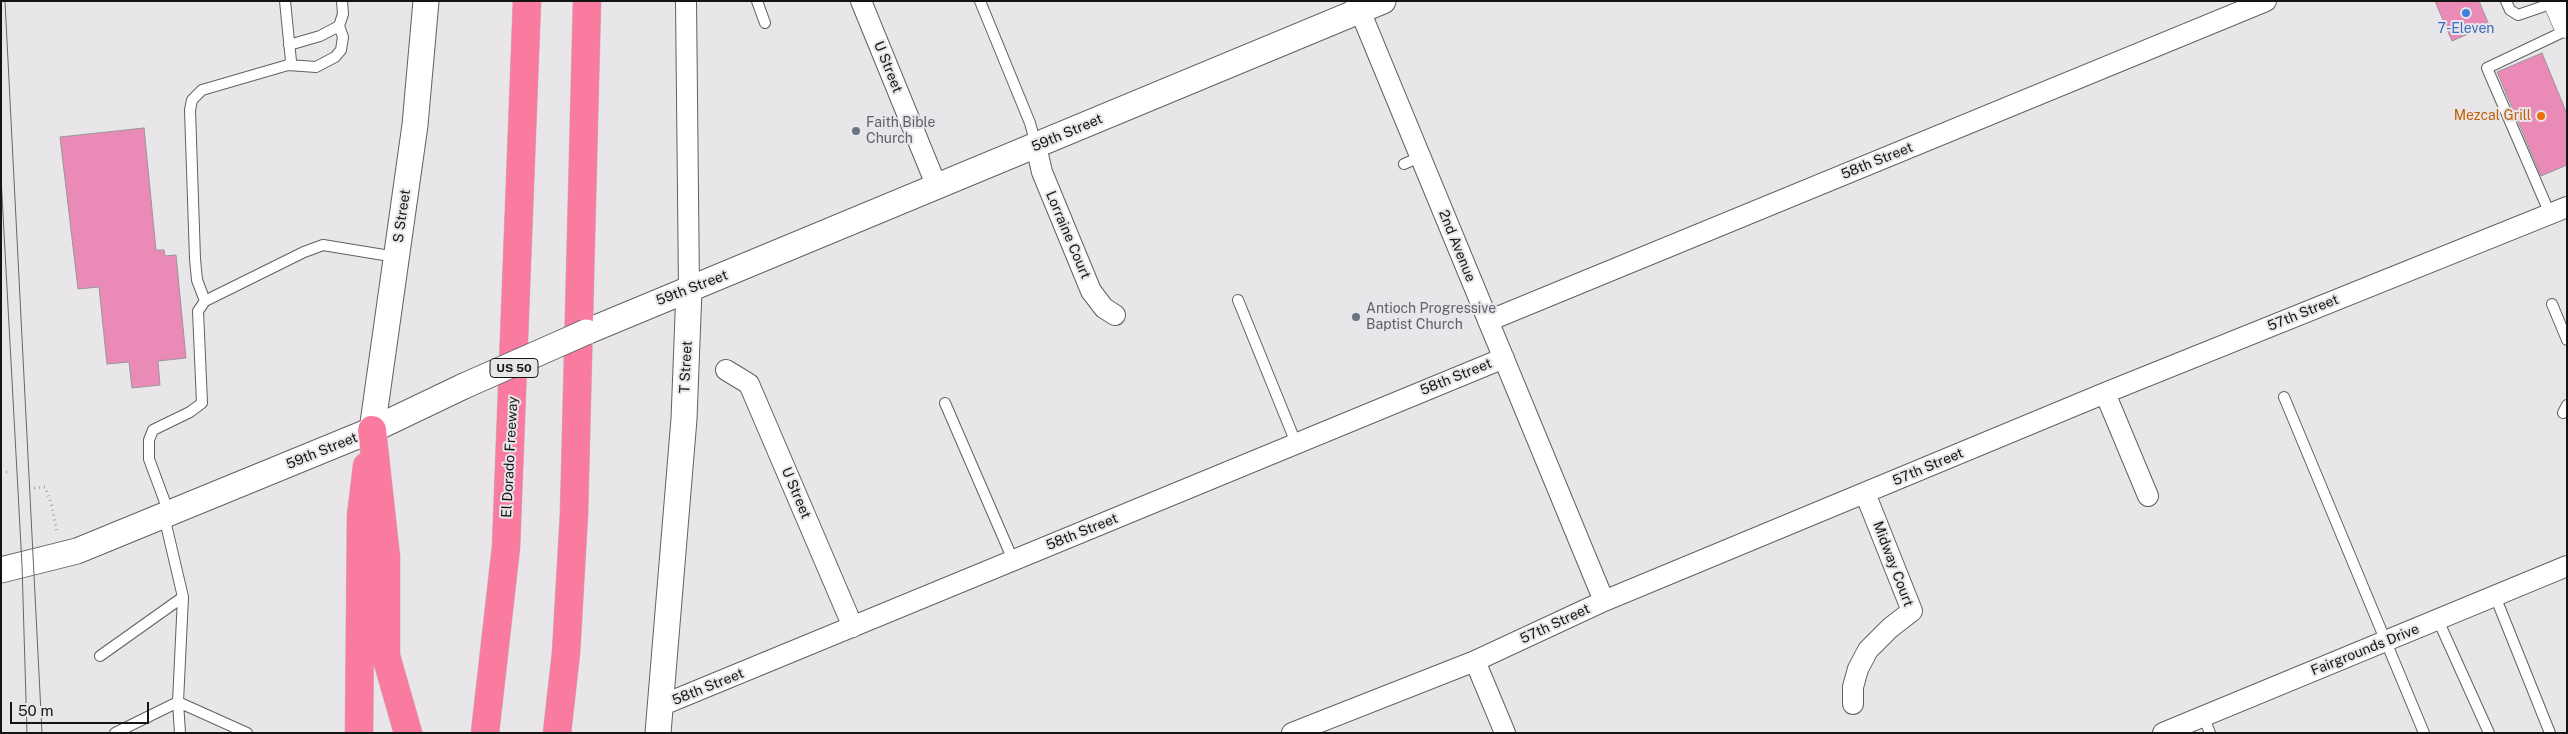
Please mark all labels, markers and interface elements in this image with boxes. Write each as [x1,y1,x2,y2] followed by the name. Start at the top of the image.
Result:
[2460,7,2472,19] marker: 7-Eleven
[2438,21,2494,37] place label: 7-Eleven
[870,39,906,95] street label: U Street
[2454,108,2531,124] place label: Mezcal Grill
[2535,110,2547,122] marker: Mezcal Grill
[1029,111,1105,155] street label: 59th Street
[866,115,935,148] place label: Faith Bible Church
[850,125,862,137] marker: Faith Bible Church
[1839,139,1915,183] street label: 58th Street
[390,188,414,244] street label: S Street
[1042,189,1094,281] street label: Lorraine Court
[1435,208,1479,284] street label: 2nd Avenue
[654,267,730,309] street label: 59th Street
[2265,291,2341,335] street label: 57th Street
[1366,301,1496,334] place label: Antioch Progressive Baptist Church
[1350,311,1362,323] marker: Antioch Progressive Baptist Church
[676,340,696,394] street label: T Street
[1418,355,1494,399] street label: 58th Street
[490,358,538,378] road number: US 50
[498,396,522,518] street label: El Dorado Freeway
[284,429,360,473] street label: 59th Street
[1890,445,1966,489] street label: 57th Street
[778,465,814,521] street label: U Street
[1044,510,1120,554] street label: 58th Street
[1869,519,1917,609] street label: Midway Court
[1517,600,1593,648] street label: 57th Street
[2308,621,2422,679] street label: Fairgrounds Drive
[670,665,746,709] street label: 58th Street
[12,692,151,724] scale bar
[18,702,53,719] text: 50 m

